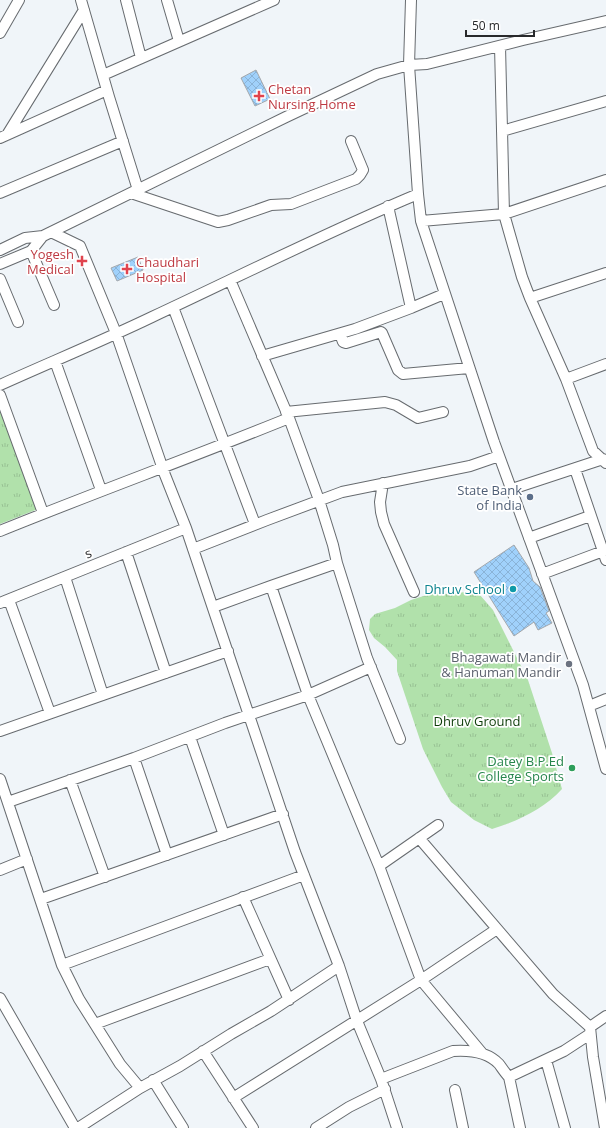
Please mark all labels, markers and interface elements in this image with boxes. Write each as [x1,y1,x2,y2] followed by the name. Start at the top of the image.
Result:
[466,12,534,38] scale bar
[472,17,500,34] text: 50 m
[268,80,356,113] place label: Chetan Nursing Home
[253,90,265,102] marker: Chetan Nursing Home
[27,245,74,278] place label: Yogesh Medical
[136,253,199,286] place label: Chaudhari Hospital
[77,256,87,266] marker: Yogesh Medical
[121,263,133,275] marker: Chaudhari Hospital
[457,481,522,514] place label: State Bank of India
[525,492,535,502] marker: State Bank of India
[82,543,94,563] street label: s
[424,580,505,598] place label: Dhruv School
[508,584,518,594] marker: Dhruv School
[441,648,562,681] place label: Bhagawati Mandir & Hanuman Mandir
[564,659,574,669] marker: Bhagawati Mandir & Hanuman Mandir
[433,712,521,730] park label: Dhruv Ground
[477,752,564,785] place label: Datey B.P.Ed College Sports
[567,763,577,773] marker: Datey B.P.Ed College Sports

